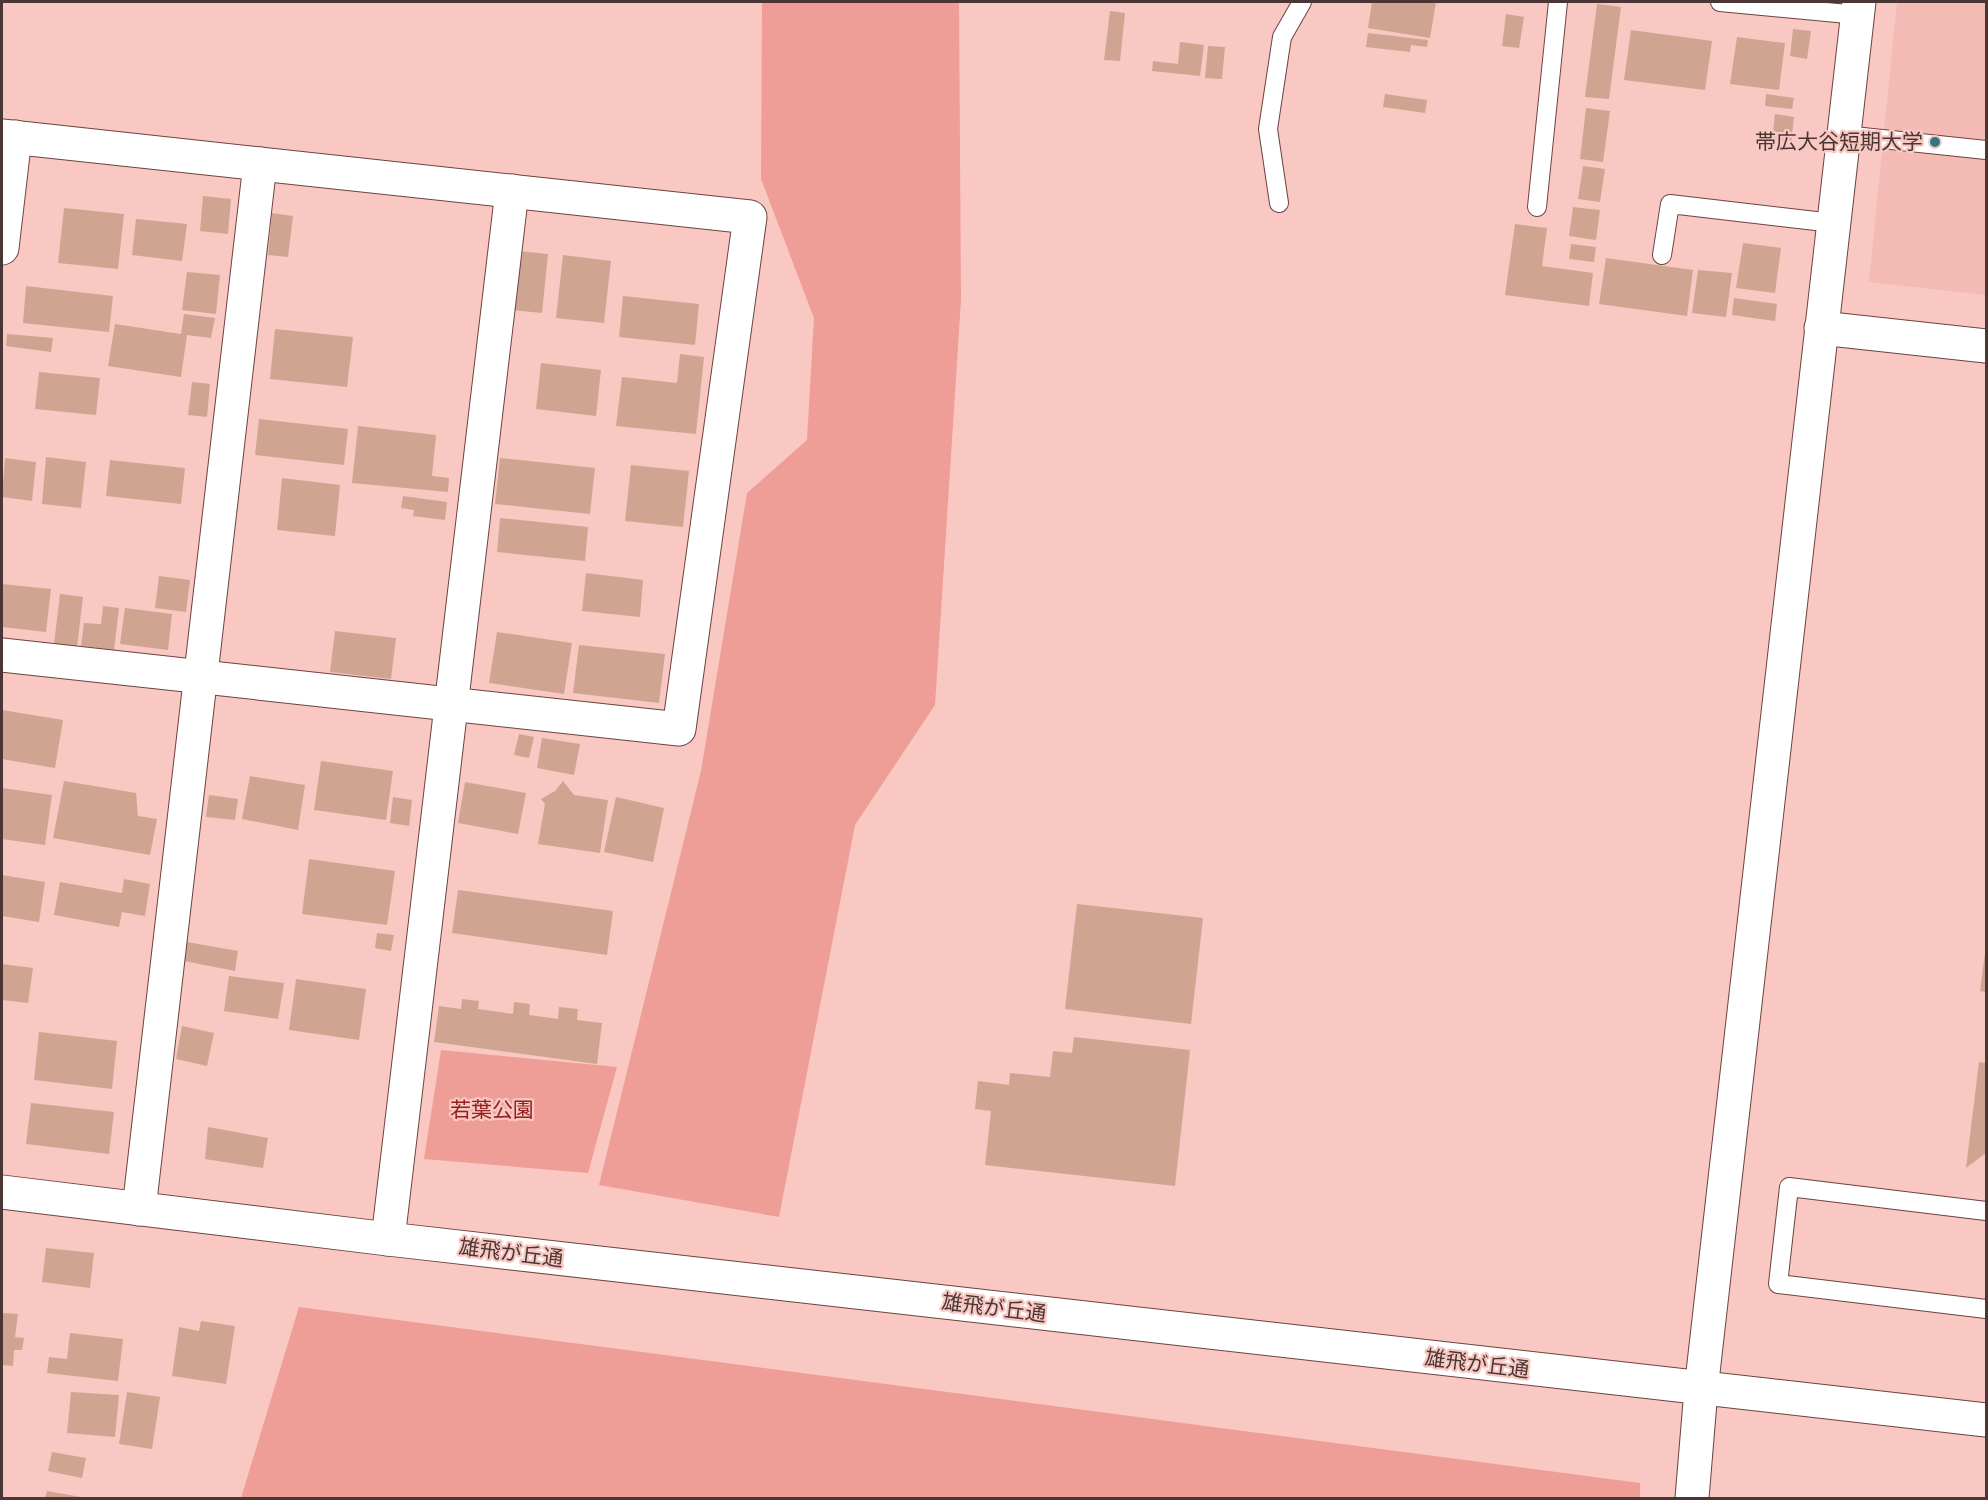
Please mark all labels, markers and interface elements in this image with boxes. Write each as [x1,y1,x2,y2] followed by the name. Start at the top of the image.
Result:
[1755,130,1923,154] place label: 帯広大谷短期大学
[1928,135,1942,149] marker: 帯広大谷短期大学
[450,1098,534,1122] park label: 若葉公園
[457,1235,565,1271] street label: 雄飛が丘通
[940,1290,1048,1326] street label: 雄飛が丘通
[1423,1346,1531,1382] street label: 雄飛が丘通

